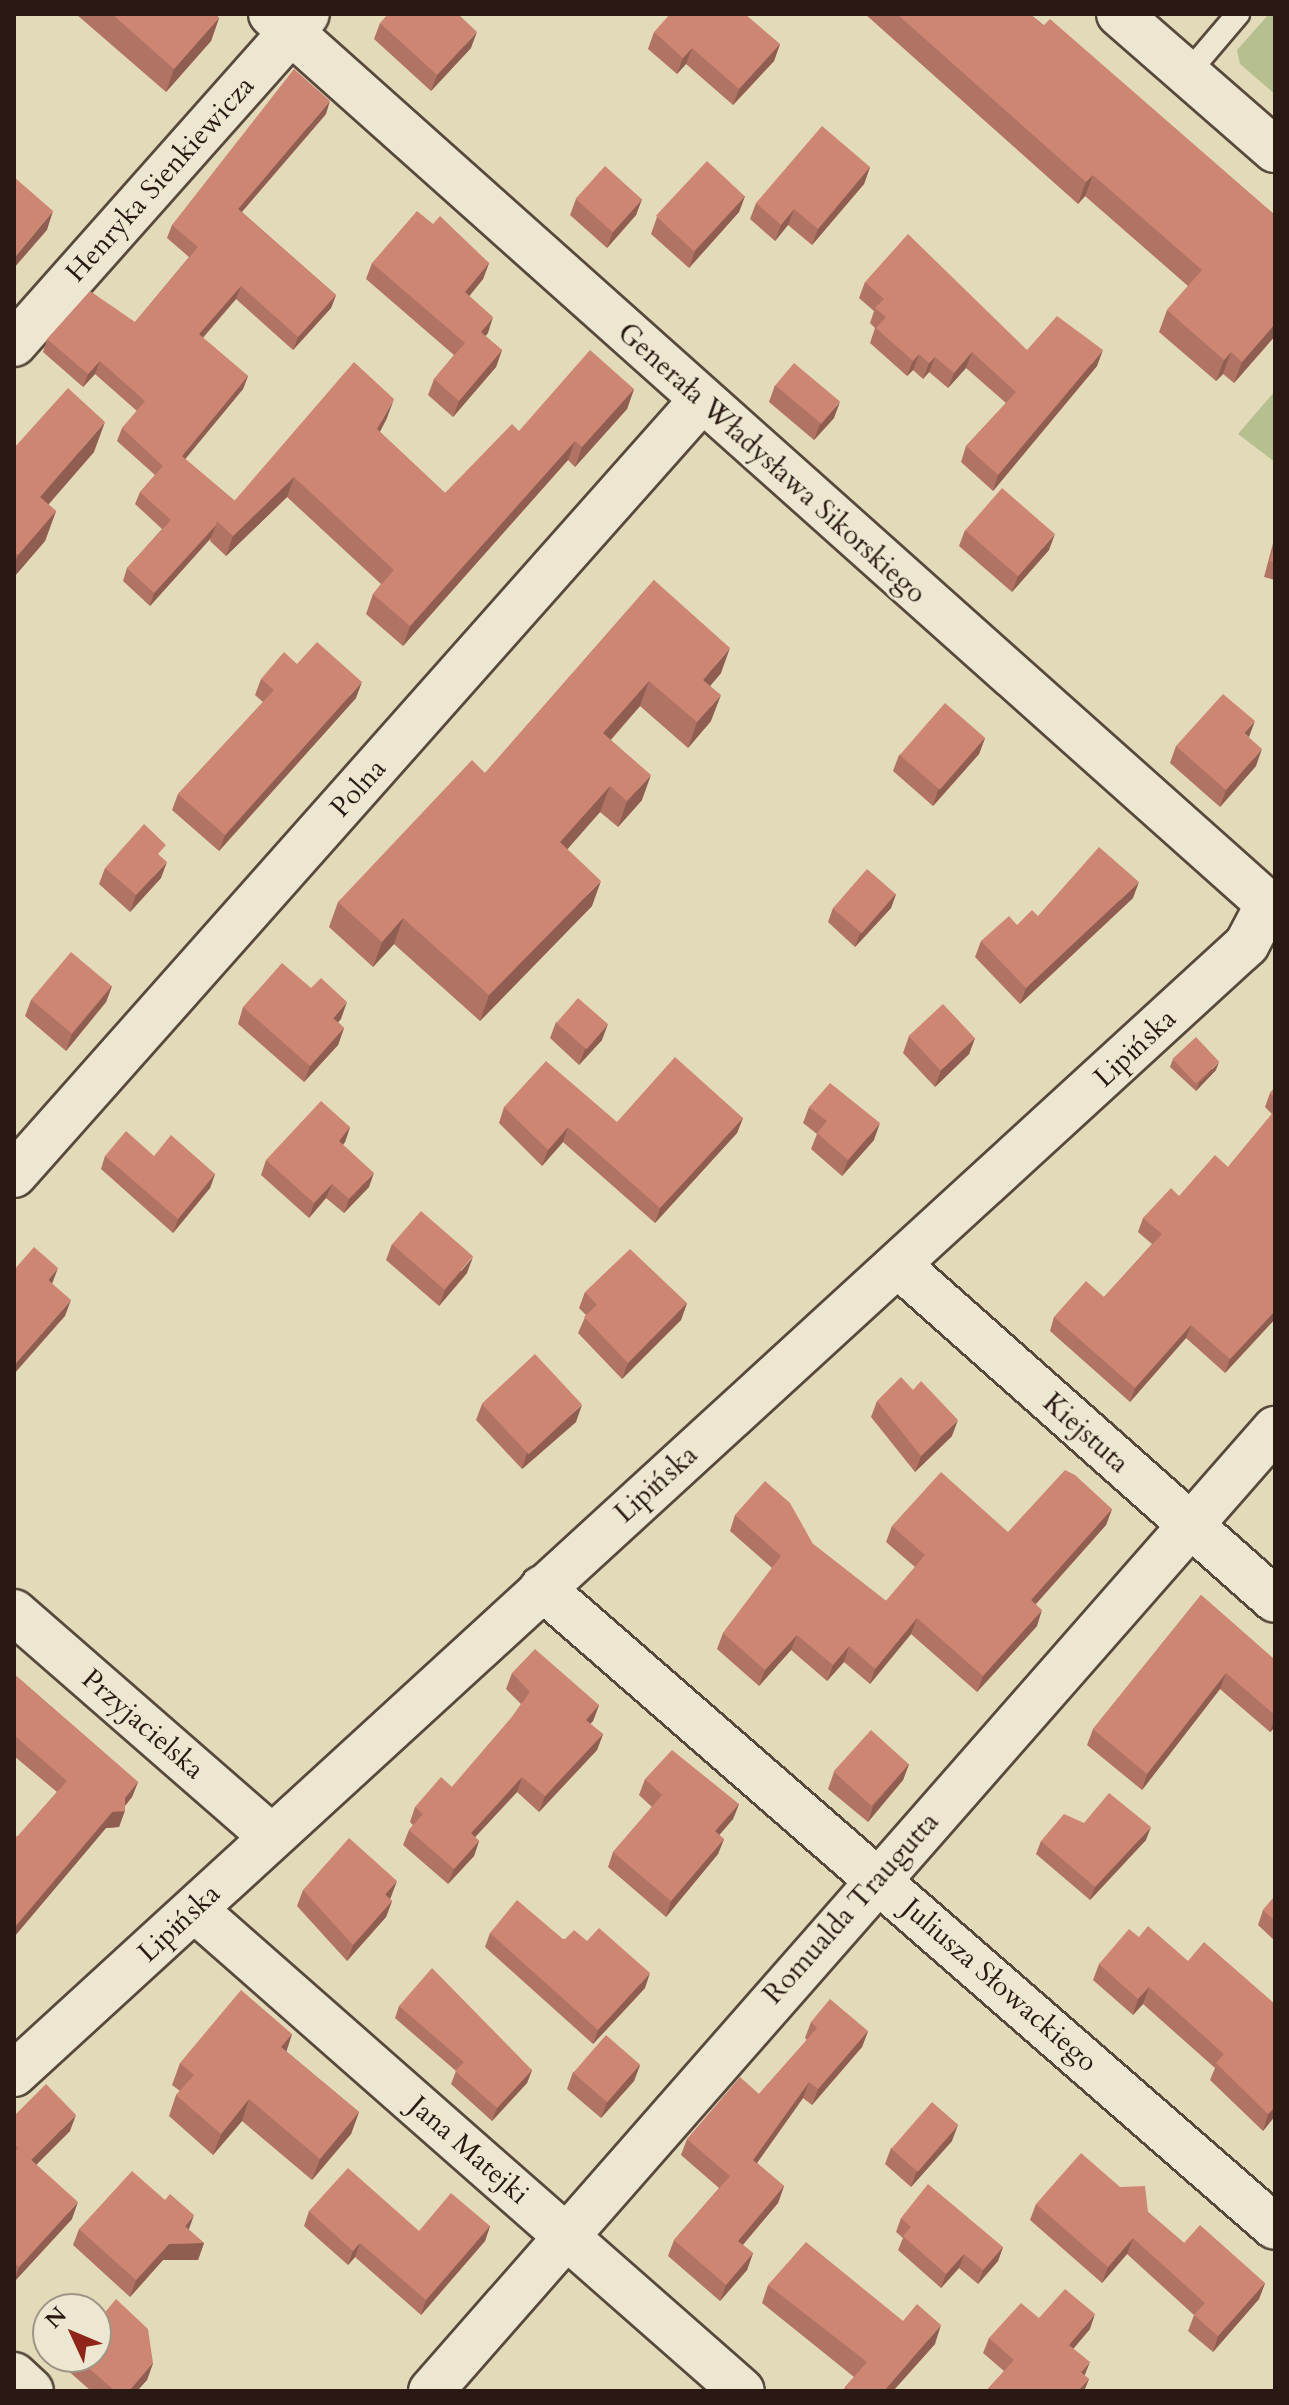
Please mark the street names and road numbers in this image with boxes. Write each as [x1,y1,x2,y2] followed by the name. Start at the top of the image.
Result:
[59,69,261,289] street label: Henryka Sienkiewicza
[611,316,933,610] street label: Generała Władysława Sikorskiego
[323,752,393,824] street label: Polna
[1087,1002,1183,1094] street label: Lipińska
[1036,1386,1136,1480] street label: Kiejstuta
[608,1438,704,1530] street label: Lipińska
[75,1662,211,1786] street label: Przyjacielska
[756,1805,946,2011] street label: Romualda Traugutta
[131,1877,227,1969] street label: Lipińska
[896,1891,1104,2079] street label: Juliusza Słowackiego
[402,2089,536,2211] street label: Jana Matejki

